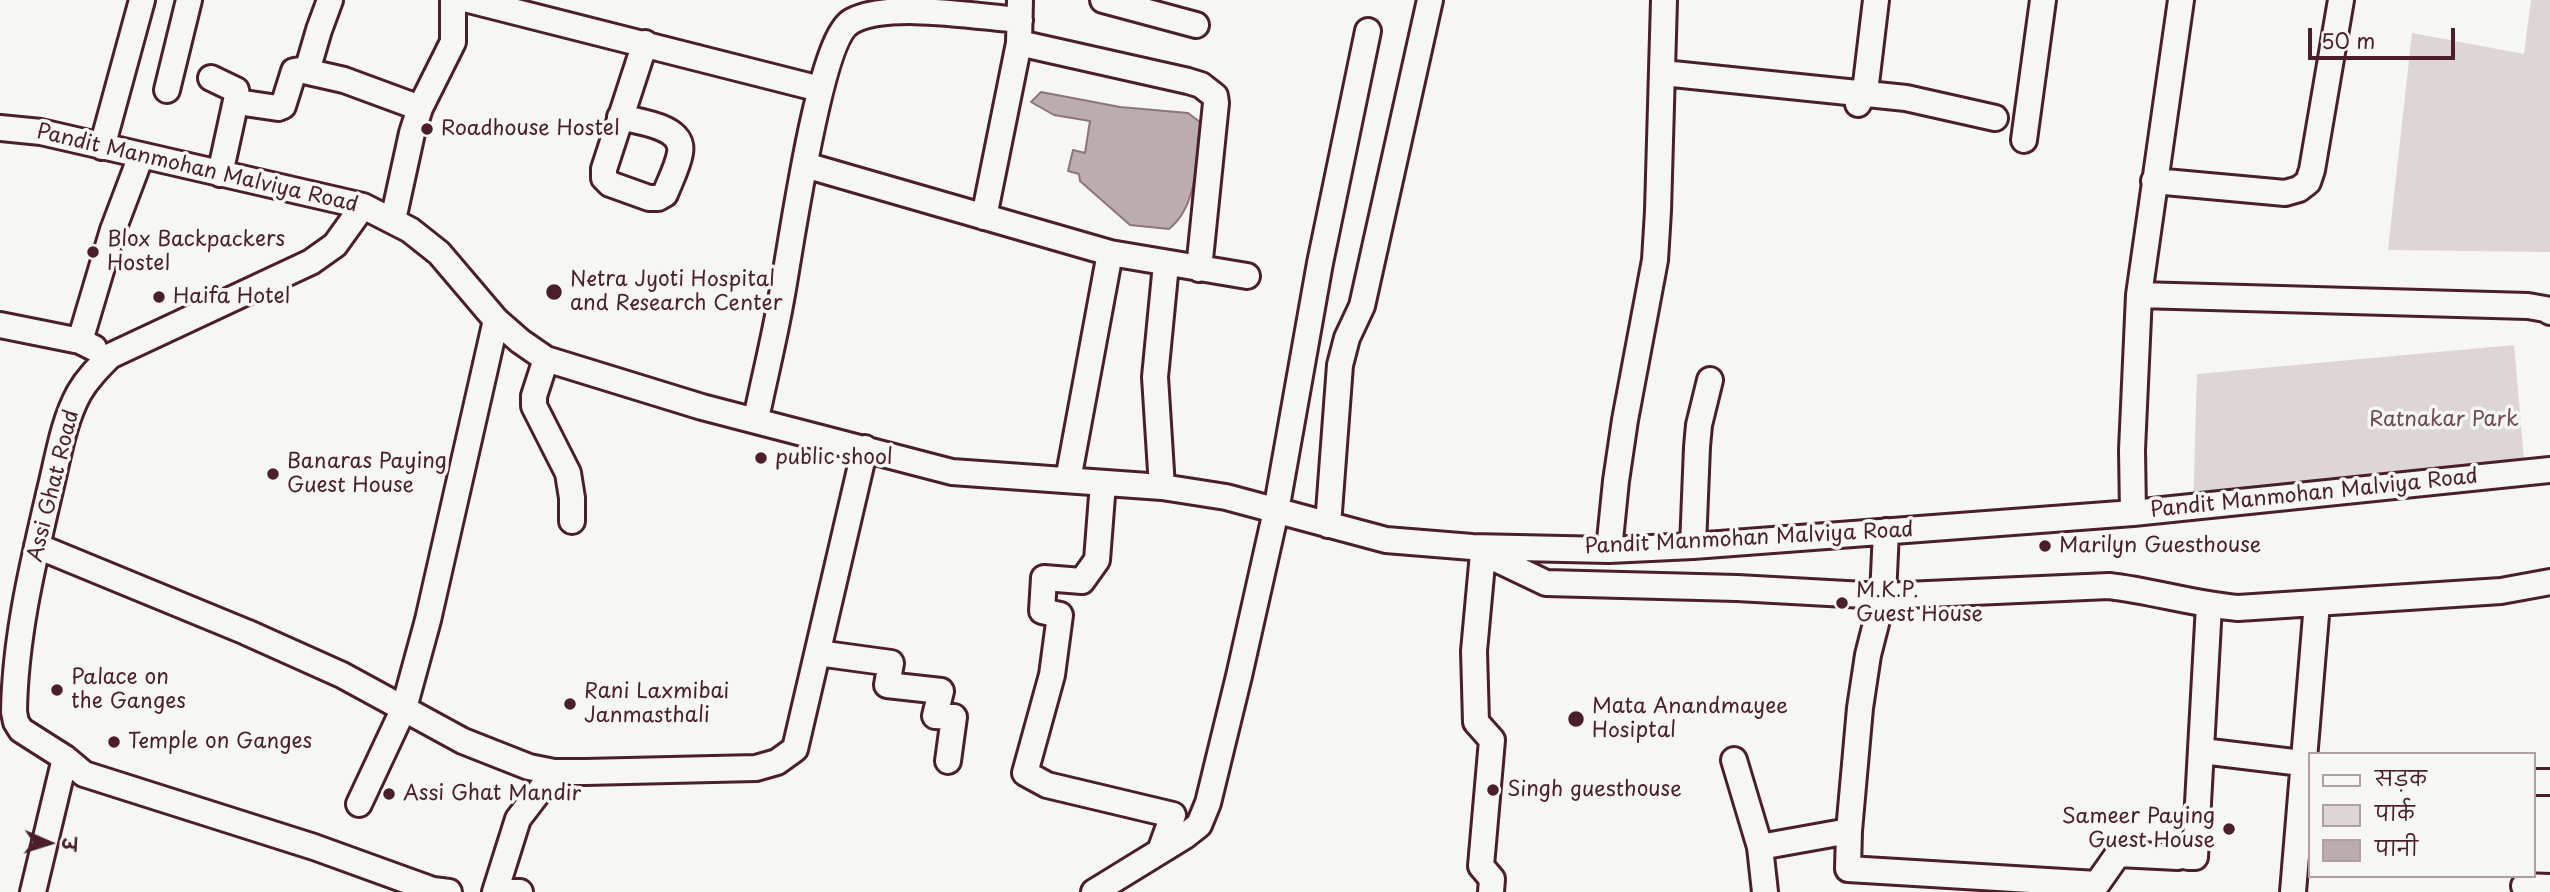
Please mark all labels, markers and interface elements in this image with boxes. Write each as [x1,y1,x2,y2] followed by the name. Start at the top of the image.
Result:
[2312,14,2459,58] scale bar
[2321,24,2375,56] text: 50 m
[441,116,620,142] place label: Roadhouse Hostel
[34,120,360,218] street label: Pandit Manmohan Malviya Road
[419,121,435,137] marker: Roadhouse Hostel
[107,227,285,277] place label: Blox Backpackers Hostel
[85,244,101,260] marker: Blox Backpackers Hostel
[570,267,782,317] place label: Netra Jyoti Hospital and Research Center
[544,282,564,302] marker: Netra Jyoti Hospital and Research Center
[173,284,290,310] place label: Haifa Hotel
[151,289,167,305] marker: Haifa Hotel
[23,407,85,565] street label: Assi Ghat Road
[2369,407,2519,433] park label: Ratnakar Park
[775,445,893,471] place label: public shool
[287,449,447,499] place label: Banaras Paying Guest House
[753,450,769,466] marker: public shool
[2149,464,2479,524] street label: Pandit Manmohan Malviya Road
[265,466,281,482] marker: Banaras Paying Guest House
[1584,518,1914,560] street label: Pandit Manmohan Malviya Road
[2059,533,2261,559] place label: Marilyn Guesthouse
[2037,538,2053,554] marker: Marilyn Guesthouse
[1856,578,1983,628] place label: M.K.P. Guest House
[1834,595,1850,611] marker: M.K.P. Guest House
[71,665,186,715] place label: Palace on the Ganges
[584,679,729,729] place label: Rani Laxmibai Janmasthali
[49,682,65,698] marker: Palace on the Ganges
[1592,694,1788,744] place label: Mata Anandmayee Hosiptal
[562,696,578,712] marker: Rani Laxmibai Janmasthali
[1566,709,1586,729] marker: Mata Anandmayee Hosiptal
[128,729,312,755] place label: Temple on Ganges
[106,734,122,750] marker: Temple on Ganges
[2308,752,2536,878] legend
[2375,761,2427,793] text: सड़क
[1507,777,1682,803] place label: Singh guesthouse
[403,781,581,807] place label: Assi Ghat Mandir
[1485,782,1501,798] marker: Singh guesthouse
[381,786,397,802] marker: Assi Ghat Mandir
[2375,796,2415,828] text: पार्क
[2062,804,2215,854] place label: Sameer Paying Guest House
[14,808,84,878] north arrow
[2221,821,2237,837] marker: Sameer Paying Guest House
[2375,831,2418,863] text: पानी
[56,837,84,851] text: उ

